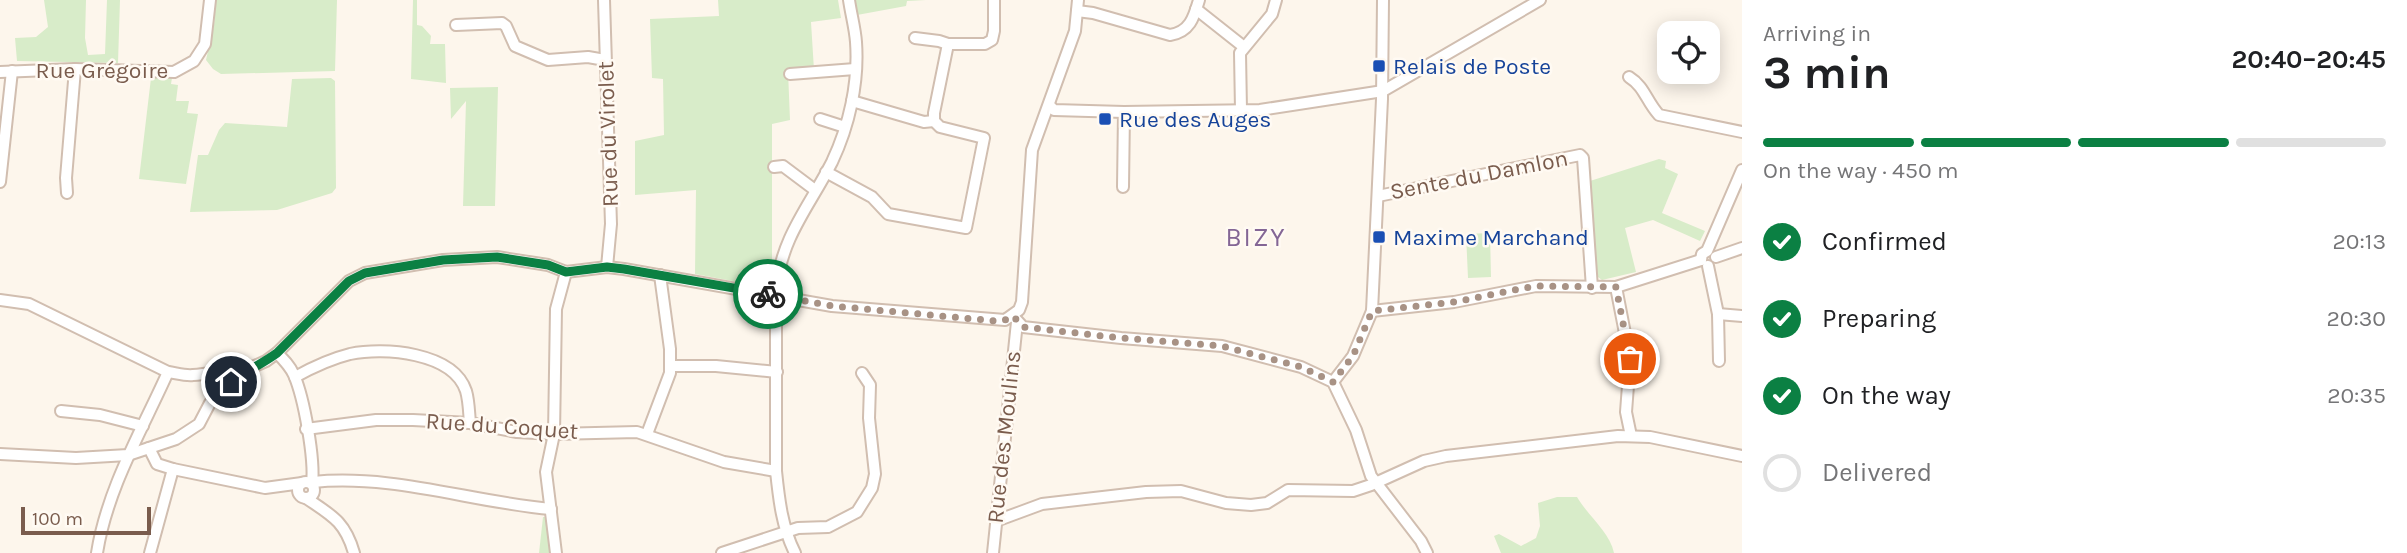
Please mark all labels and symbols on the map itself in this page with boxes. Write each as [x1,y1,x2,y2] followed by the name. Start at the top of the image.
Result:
[1393,53,1551,80] place label: Relais de Poste
[36,57,168,84] street label: Rue Grégoire
[1371,58,1387,74] marker: Relais de Poste
[592,60,624,207] street label: Rue du Virolet
[1119,106,1271,133] place label: Rue des Auges
[1097,111,1113,127] marker: Rue des Auges
[1388,145,1570,205] street label: Sente du Damlon
[1225,222,1287,253] district label: BIZY
[1393,224,1589,251] place label: Maxime Marchand
[1371,229,1387,245] marker: Maxime Marchand
[733,259,803,329] courier
[1600,329,1660,389] pin
[982,349,1026,525] street label: Rue des Moulins
[201,352,261,412] pin
[425,407,579,445] street label: Rue du Coquet
[21,504,150,536] scale bar

